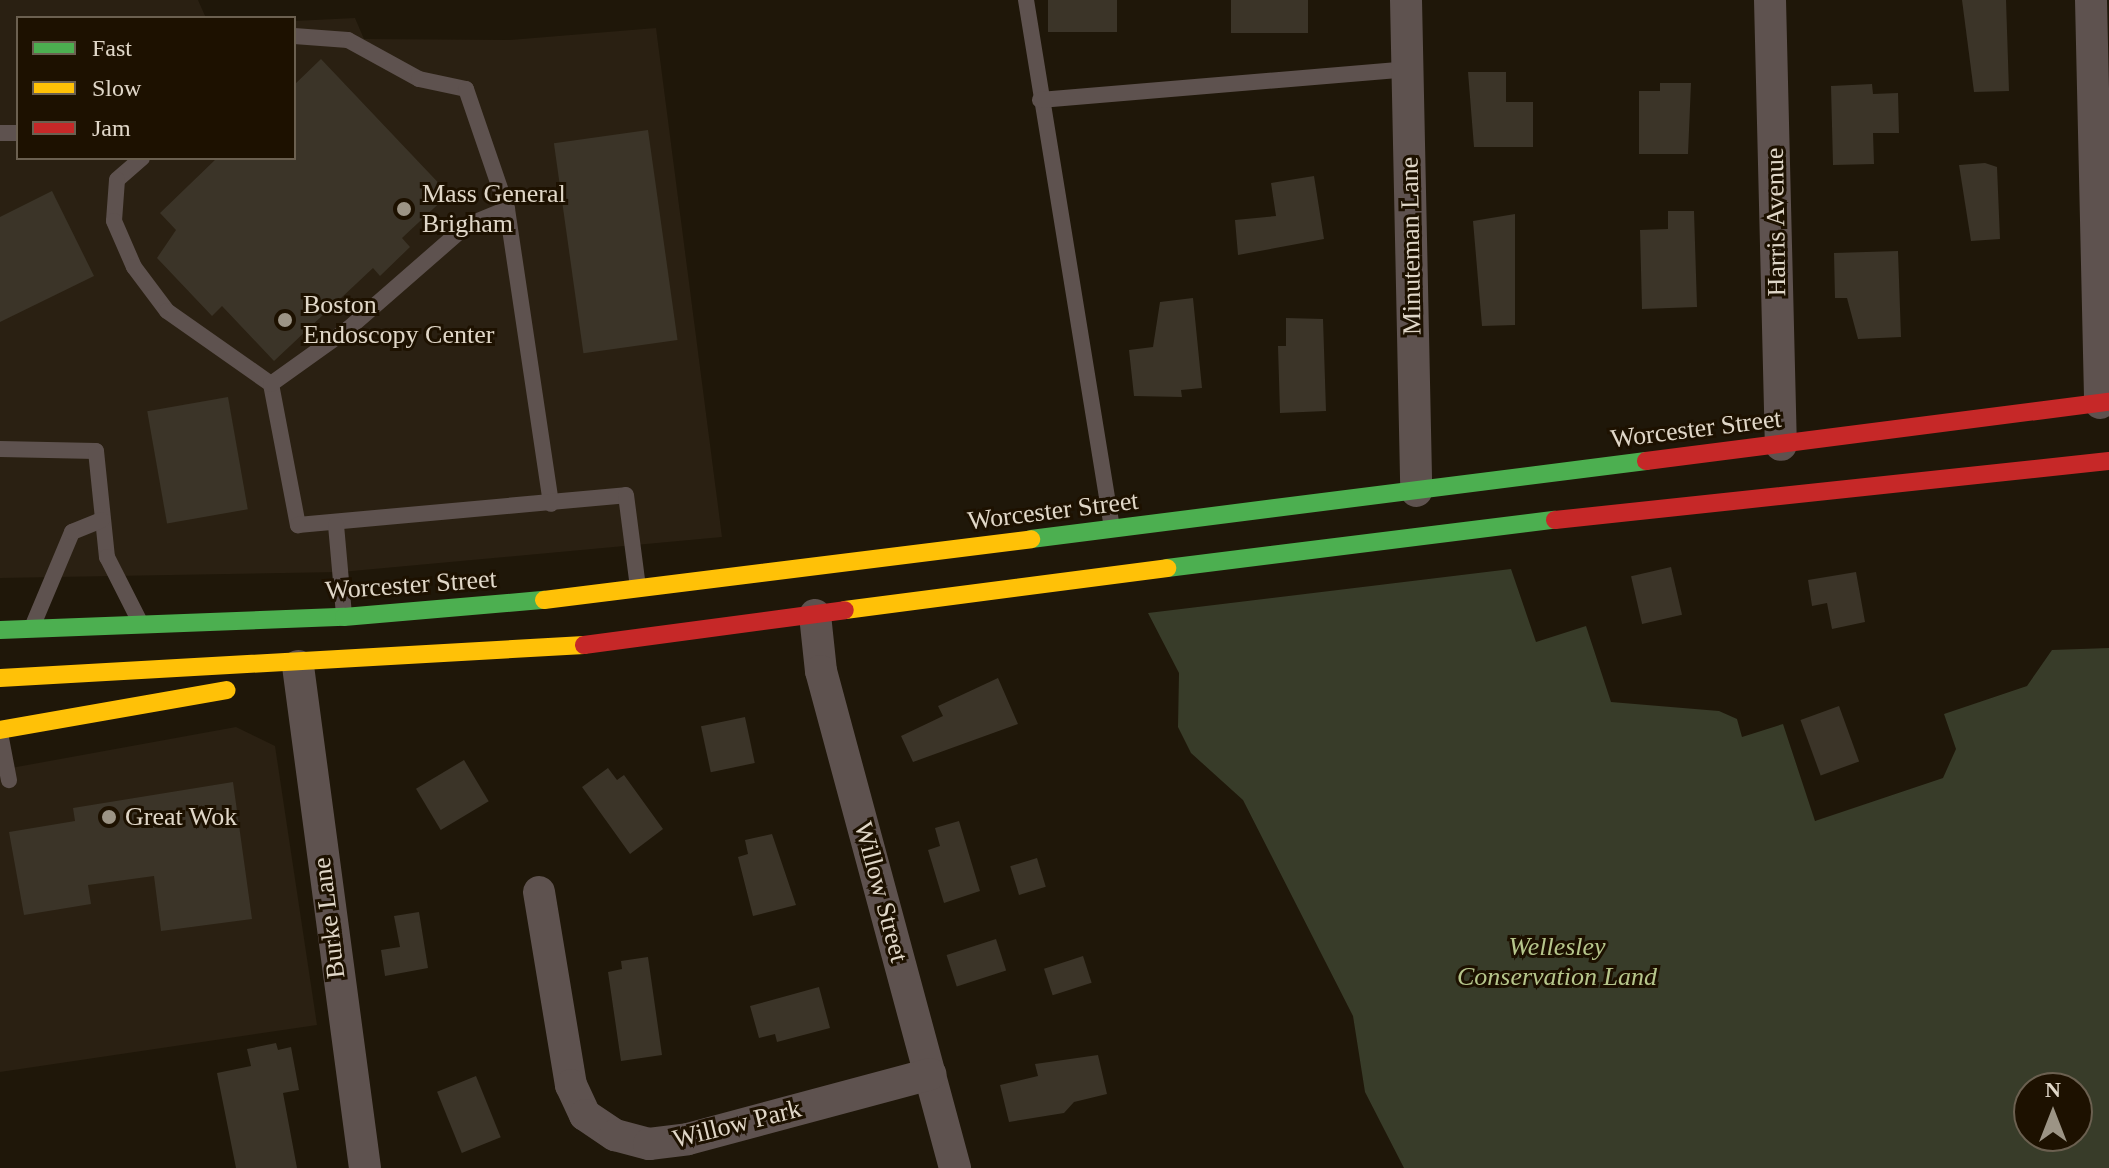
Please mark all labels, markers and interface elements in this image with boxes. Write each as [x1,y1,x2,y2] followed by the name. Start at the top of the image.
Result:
[16,16,296,160] legend
[92,35,132,61] text: Fast
[92,75,141,101] text: Slow
[92,115,131,141] text: Jam
[1759,147,1793,297] street label: Harris Avenue
[1394,157,1428,335] street label: Minuteman Lane
[422,178,566,240] place label: Mass General Brigham
[393,198,415,220] marker: Mass General Brigham
[303,289,494,350] place label: Boston Endoscopy Center
[274,309,296,331] marker: Boston Endoscopy Center
[1609,403,1783,455] street label: Worcester Street
[966,485,1140,537] street label: Worcester Street
[324,563,498,607] street label: Worcester Street
[125,801,238,833] place label: Great Wok
[100,808,118,826] marker: Great Wok
[847,818,915,966] street label: Willow Street
[306,856,352,980] street label: Burke Lane
[1457,931,1657,992] park label: Wellesley Conservation Land
[2013,1072,2093,1152] north arrow
[2045,1077,2061,1102] text: N
[670,1093,804,1155] street label: Willow Park

